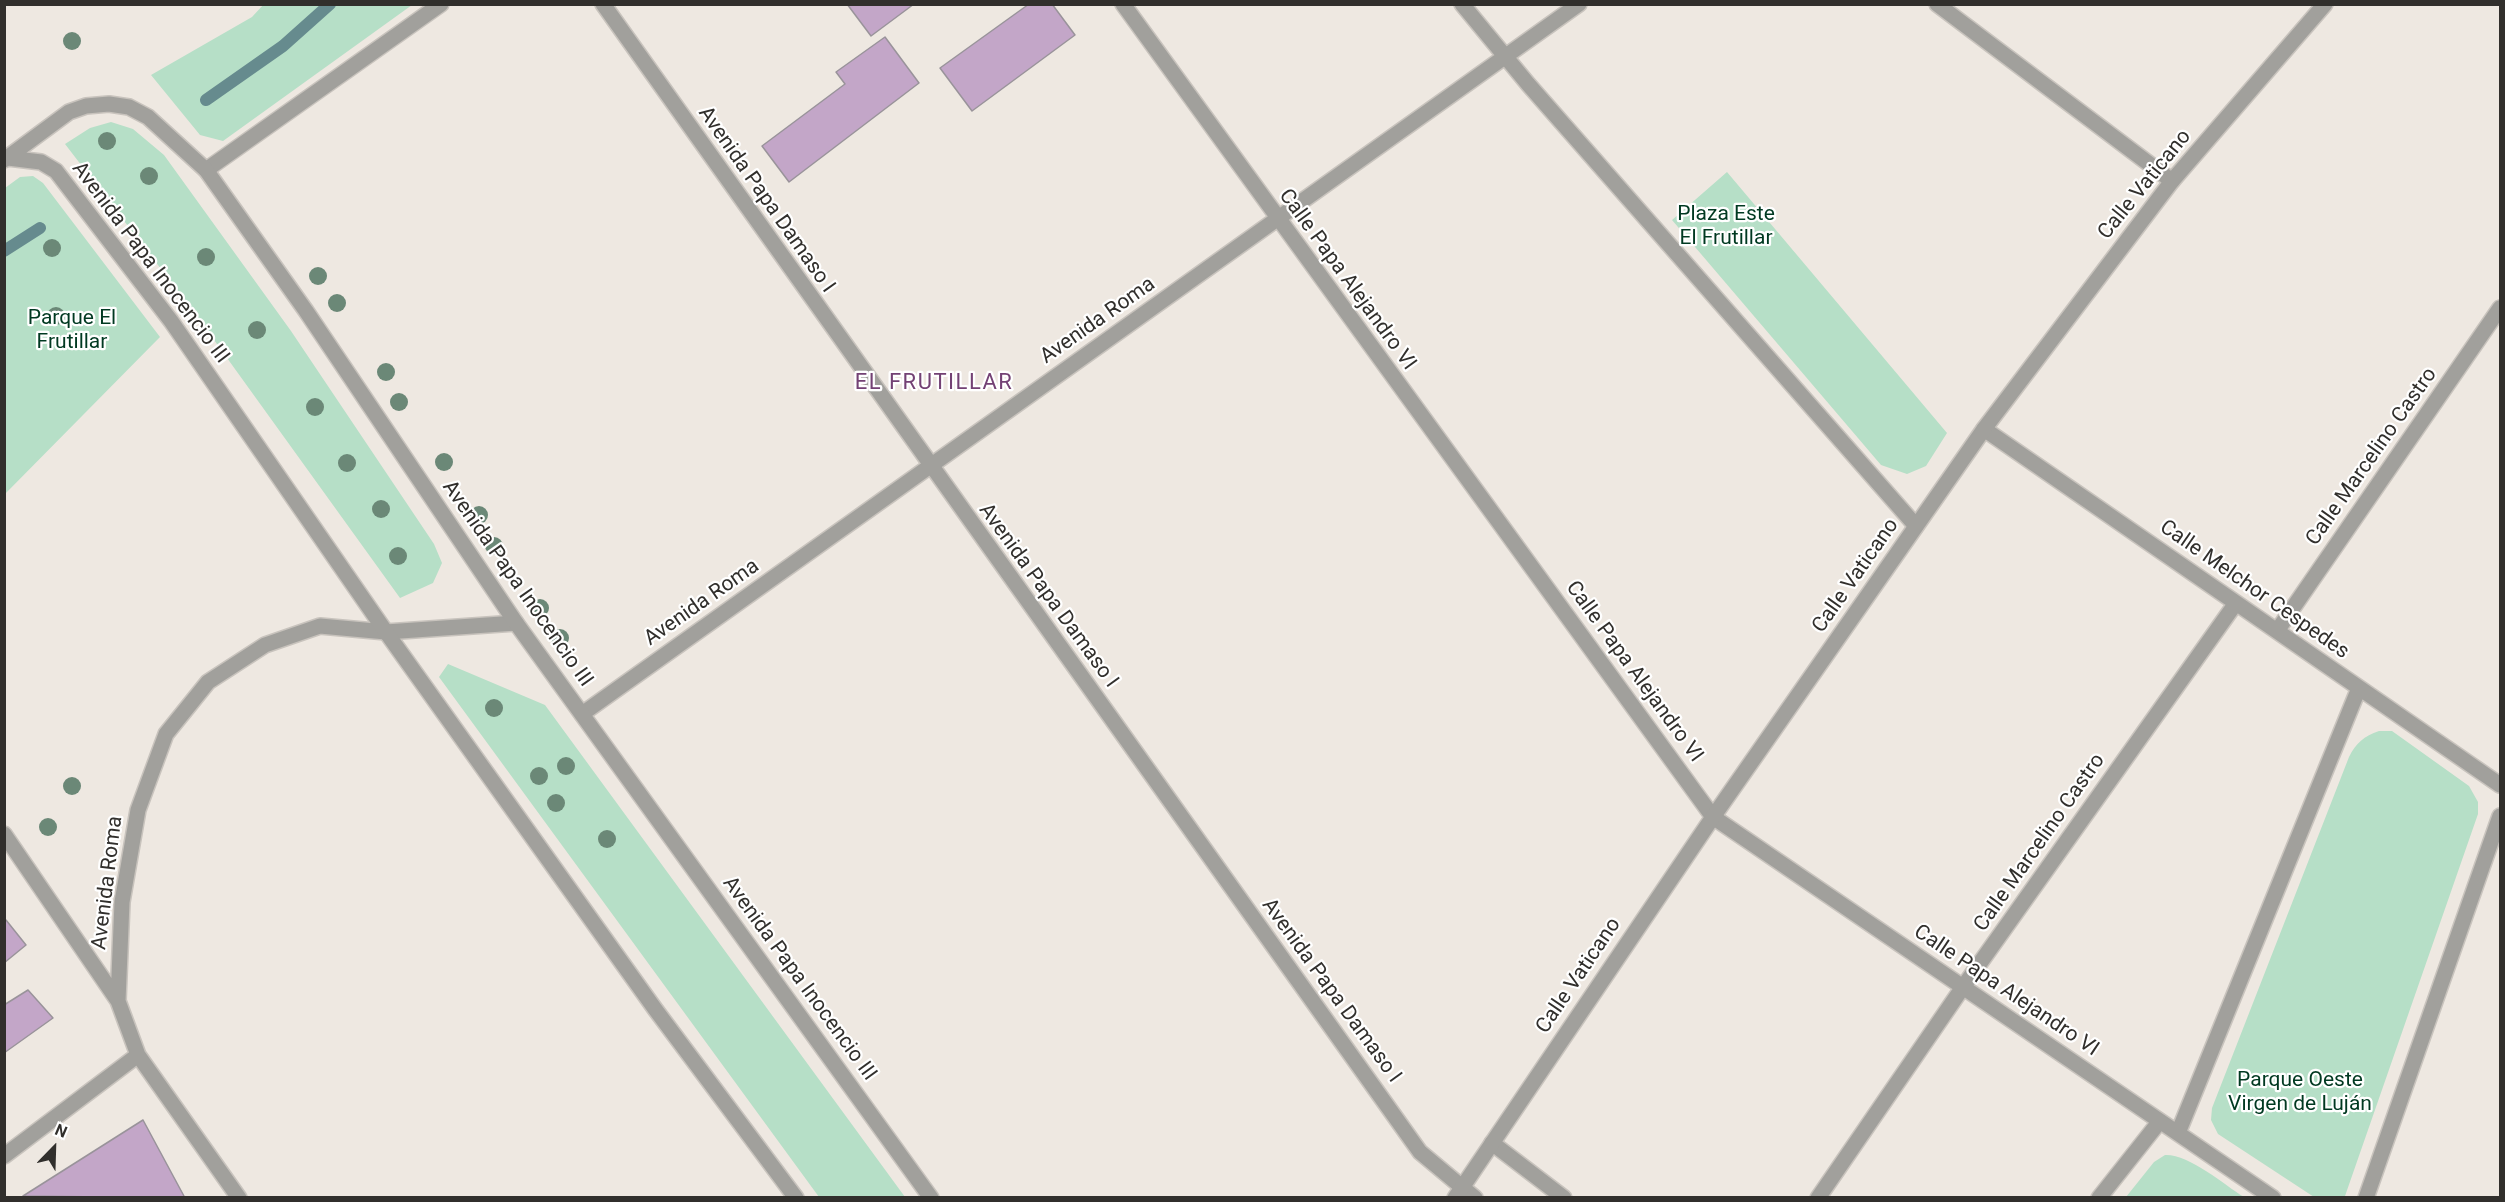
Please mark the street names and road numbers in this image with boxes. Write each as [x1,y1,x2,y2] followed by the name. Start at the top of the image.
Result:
[692,102,840,298] street label: Avenida Papa Damaso I
[2093,125,2197,245] street label: Calle Vaticano
[66,157,234,369] street label: Avenida Papa Inocencio III
[1273,185,1421,375] street label: Calle Papa Alejandro VI
[1036,272,1160,370] street label: Avenida Roma
[2301,363,2443,551] street label: Calle Marcelino Castro
[436,476,598,692] street label: Avenida Papa Inocencio III
[973,499,1123,693] street label: Avenida Papa Damaso I
[1807,514,1905,638] street label: Calle Vaticano
[2154,515,2354,665] street label: Calle Melchor Cespedes
[640,554,764,652] street label: Avenida Roma
[1560,577,1708,767] street label: Calle Papa Alejandro VI
[1969,749,2111,937] street label: Calle Marcelino Castro
[87,815,129,951] street label: Avenida Roma
[717,872,881,1086] street label: Avenida Papa Inocencio III
[1256,894,1406,1088] street label: Avenida Papa Damaso I
[1531,913,1627,1039] street label: Calle Vaticano
[1909,920,2103,1062] street label: Calle Papa Alejandro VI

